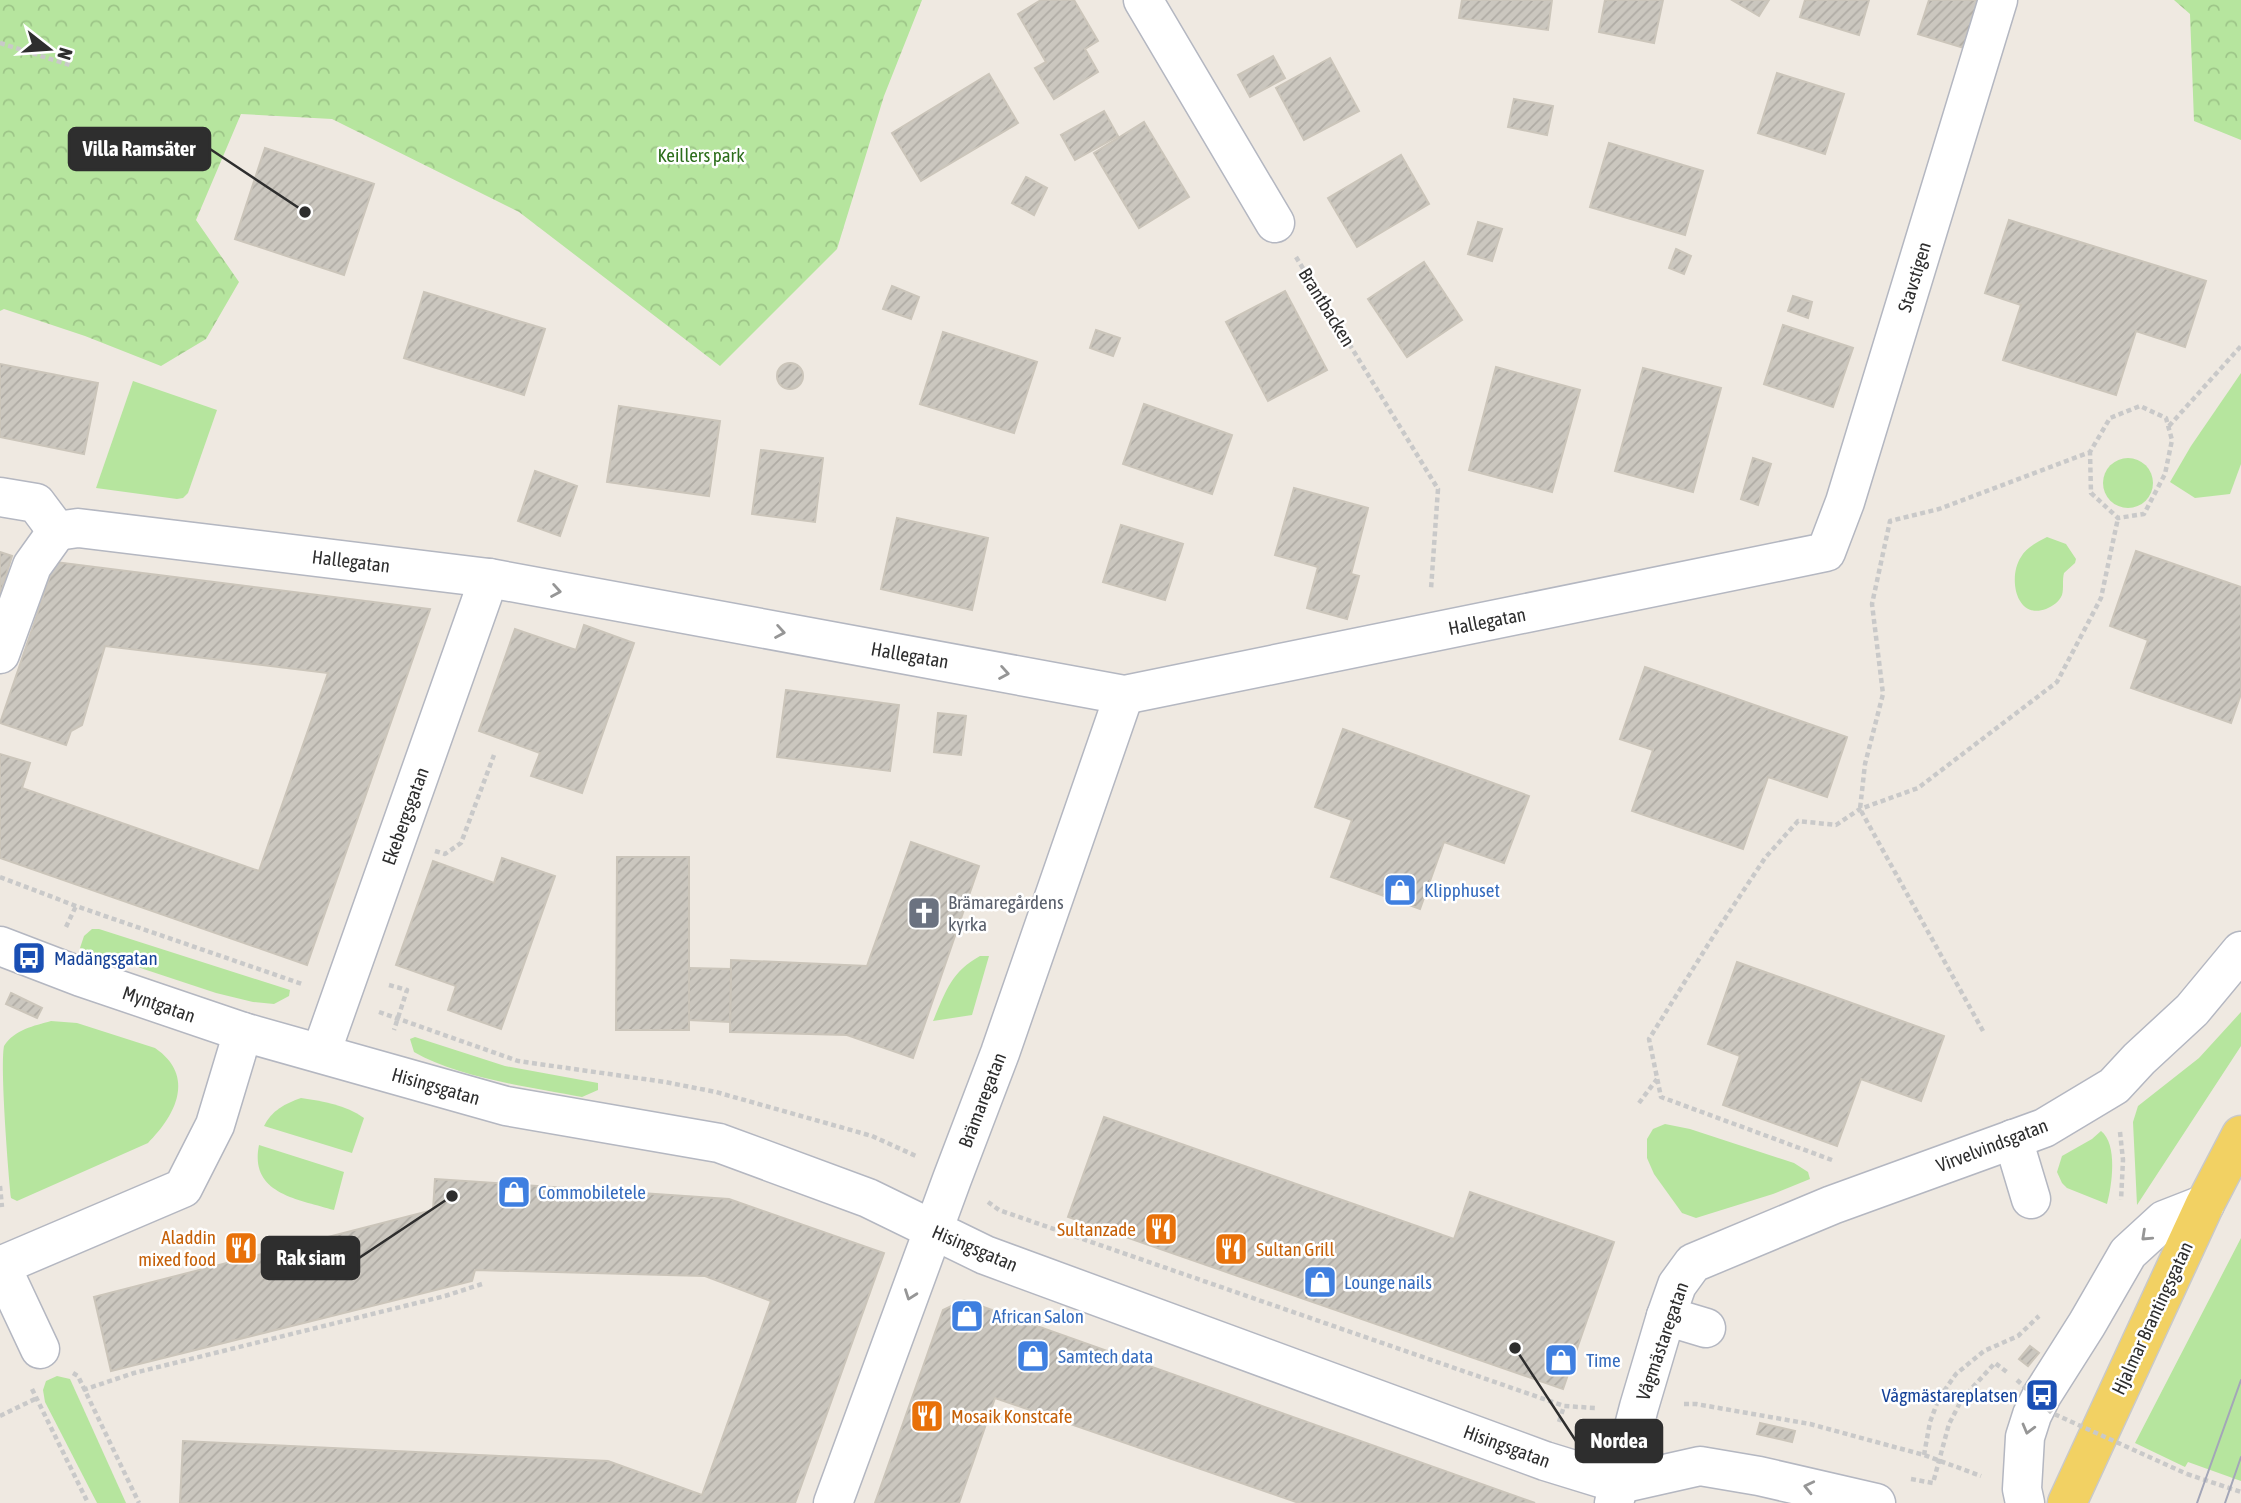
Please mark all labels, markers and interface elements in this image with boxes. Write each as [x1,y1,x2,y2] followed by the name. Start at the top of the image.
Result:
[14,14,84,84] north arrow
[53,45,77,63] text: N
[69,128,210,170] callout: Villa Ramsäter
[81,136,196,160] text: Villa Ramsäter
[657,144,745,166] park label: Keillers park
[1893,239,1935,315] street label: Stavstigen
[1294,264,1360,350] street label: Brantbacken
[311,545,391,577] street label: Hallegatan
[550,582,562,597] one-way arrow
[1446,603,1528,639] street label: Hallegatan
[774,623,786,638] one-way arrow
[869,637,951,673] street label: Hallegatan
[998,664,1010,679] one-way arrow
[377,764,433,868] street label: Ekebergsgatan
[1381,871,1419,909] shop icon: Klipphuset
[1424,879,1500,901] place label: Klipphuset
[948,891,1064,935] place label: Brämaregårdens kyrka
[905,894,943,932] church icon: Brämaregårdens kyrka
[10,939,48,977] bus stop icon: Madängsgatan
[54,947,158,969] place label: Madängsgatan
[120,981,198,1027] street label: Myntgatan
[954,1049,1010,1151] street label: Brämaregatan
[389,1063,483,1109] street label: Hisingsgatan
[1933,1114,2051,1176] street label: Virvelvindsgatan
[495,1173,533,1211] shop icon: Commobiletele
[538,1181,646,1203] place label: Commobiletele
[1142,1210,1180,1248] restaurant icon: Sultanzade
[1057,1218,1136,1240] place label: Sultanzade
[929,1220,1021,1276] street label: Hisingsgatan
[138,1226,216,1270] place label: Aladdin mixed food
[2141,1228,2154,1241] one-way arrow
[222,1229,260,1267] restaurant icon: Aladdin mixed food
[1212,1230,1250,1268] restaurant icon: Sultan Grill
[262,1237,359,1279] callout: Rak siam
[1256,1238,1334,1260] place label: Sultan Grill
[2107,1238,2197,1398] street label: Hjalmar Brantingsgatan
[276,1245,346,1269] text: Rak siam
[1301,1263,1339,1301] shop icon: Lounge nails
[1344,1271,1432,1293] place label: Lounge nails
[1631,1279,1693,1403] street label: Vågmästaregatan
[904,1288,918,1300] one-way arrow
[948,1297,986,1335] shop icon: African Salon
[992,1305,1084,1327] place label: African Salon
[1014,1337,1052,1375] shop icon: Samtech data
[1542,1341,1580,1379] shop icon: Time
[1058,1345,1153,1367] place label: Samtech data
[1586,1349,1621,1371] place label: Time
[2023,1376,2061,1414] bus stop icon: Vågmästareplatsen
[1882,1384,2018,1406] place label: Vågmästareplatsen
[908,1397,946,1435] restaurant icon: Mosaik Konstcafe
[951,1405,1072,1427] place label: Mosaik Konstcafe
[1461,1420,1553,1472] street label: Hisingsgatan
[1576,1420,1662,1462] callout: Nordea
[2022,1422,2036,1434] one-way arrow
[1590,1428,1648,1452] text: Nordea
[1803,1481,1815,1495] one-way arrow

